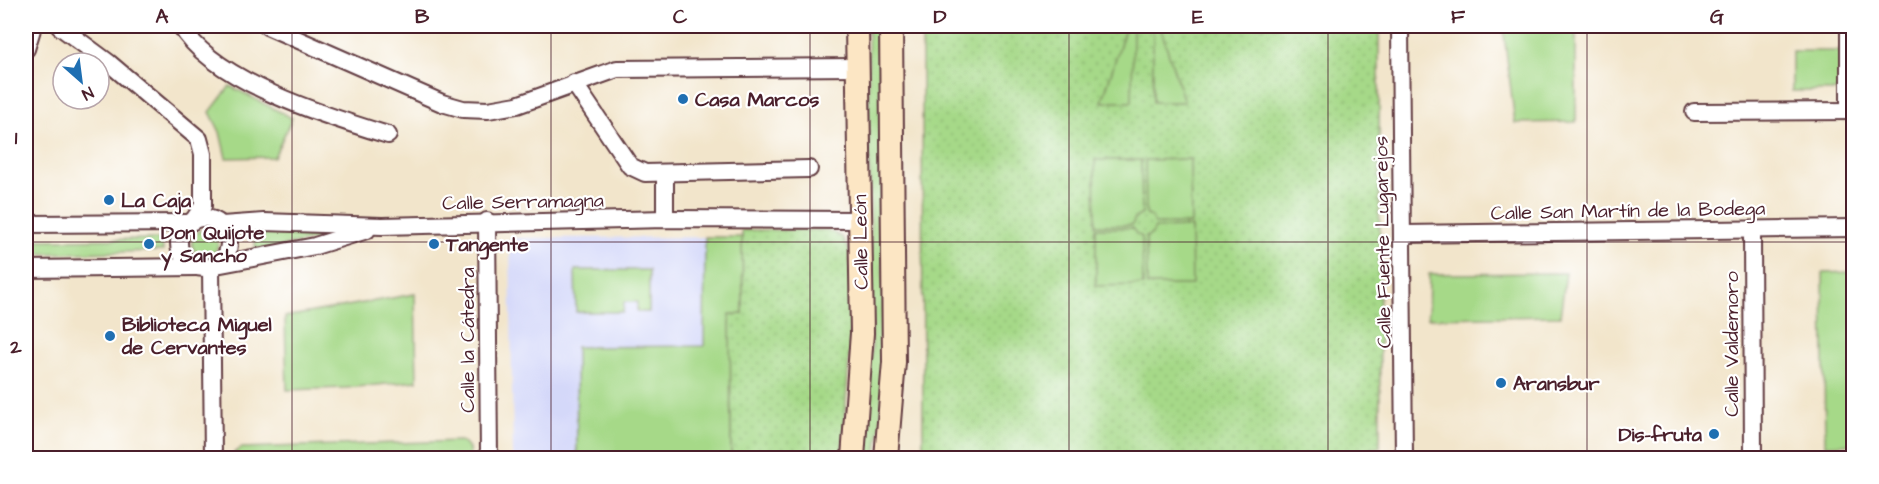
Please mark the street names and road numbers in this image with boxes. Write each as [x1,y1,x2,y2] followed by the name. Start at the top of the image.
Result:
[1367,136,1400,348] street label: Calle Fuente Lugarejos
[442,187,604,218] street label: Calle Serramagna
[846,194,876,290] street label: Calle León
[1490,195,1766,228] street label: Calle San Martín de la Bodega
[454,267,482,413] street label: Calle la Cátedra
[1718,271,1746,417] street label: Calle Valdemoro

